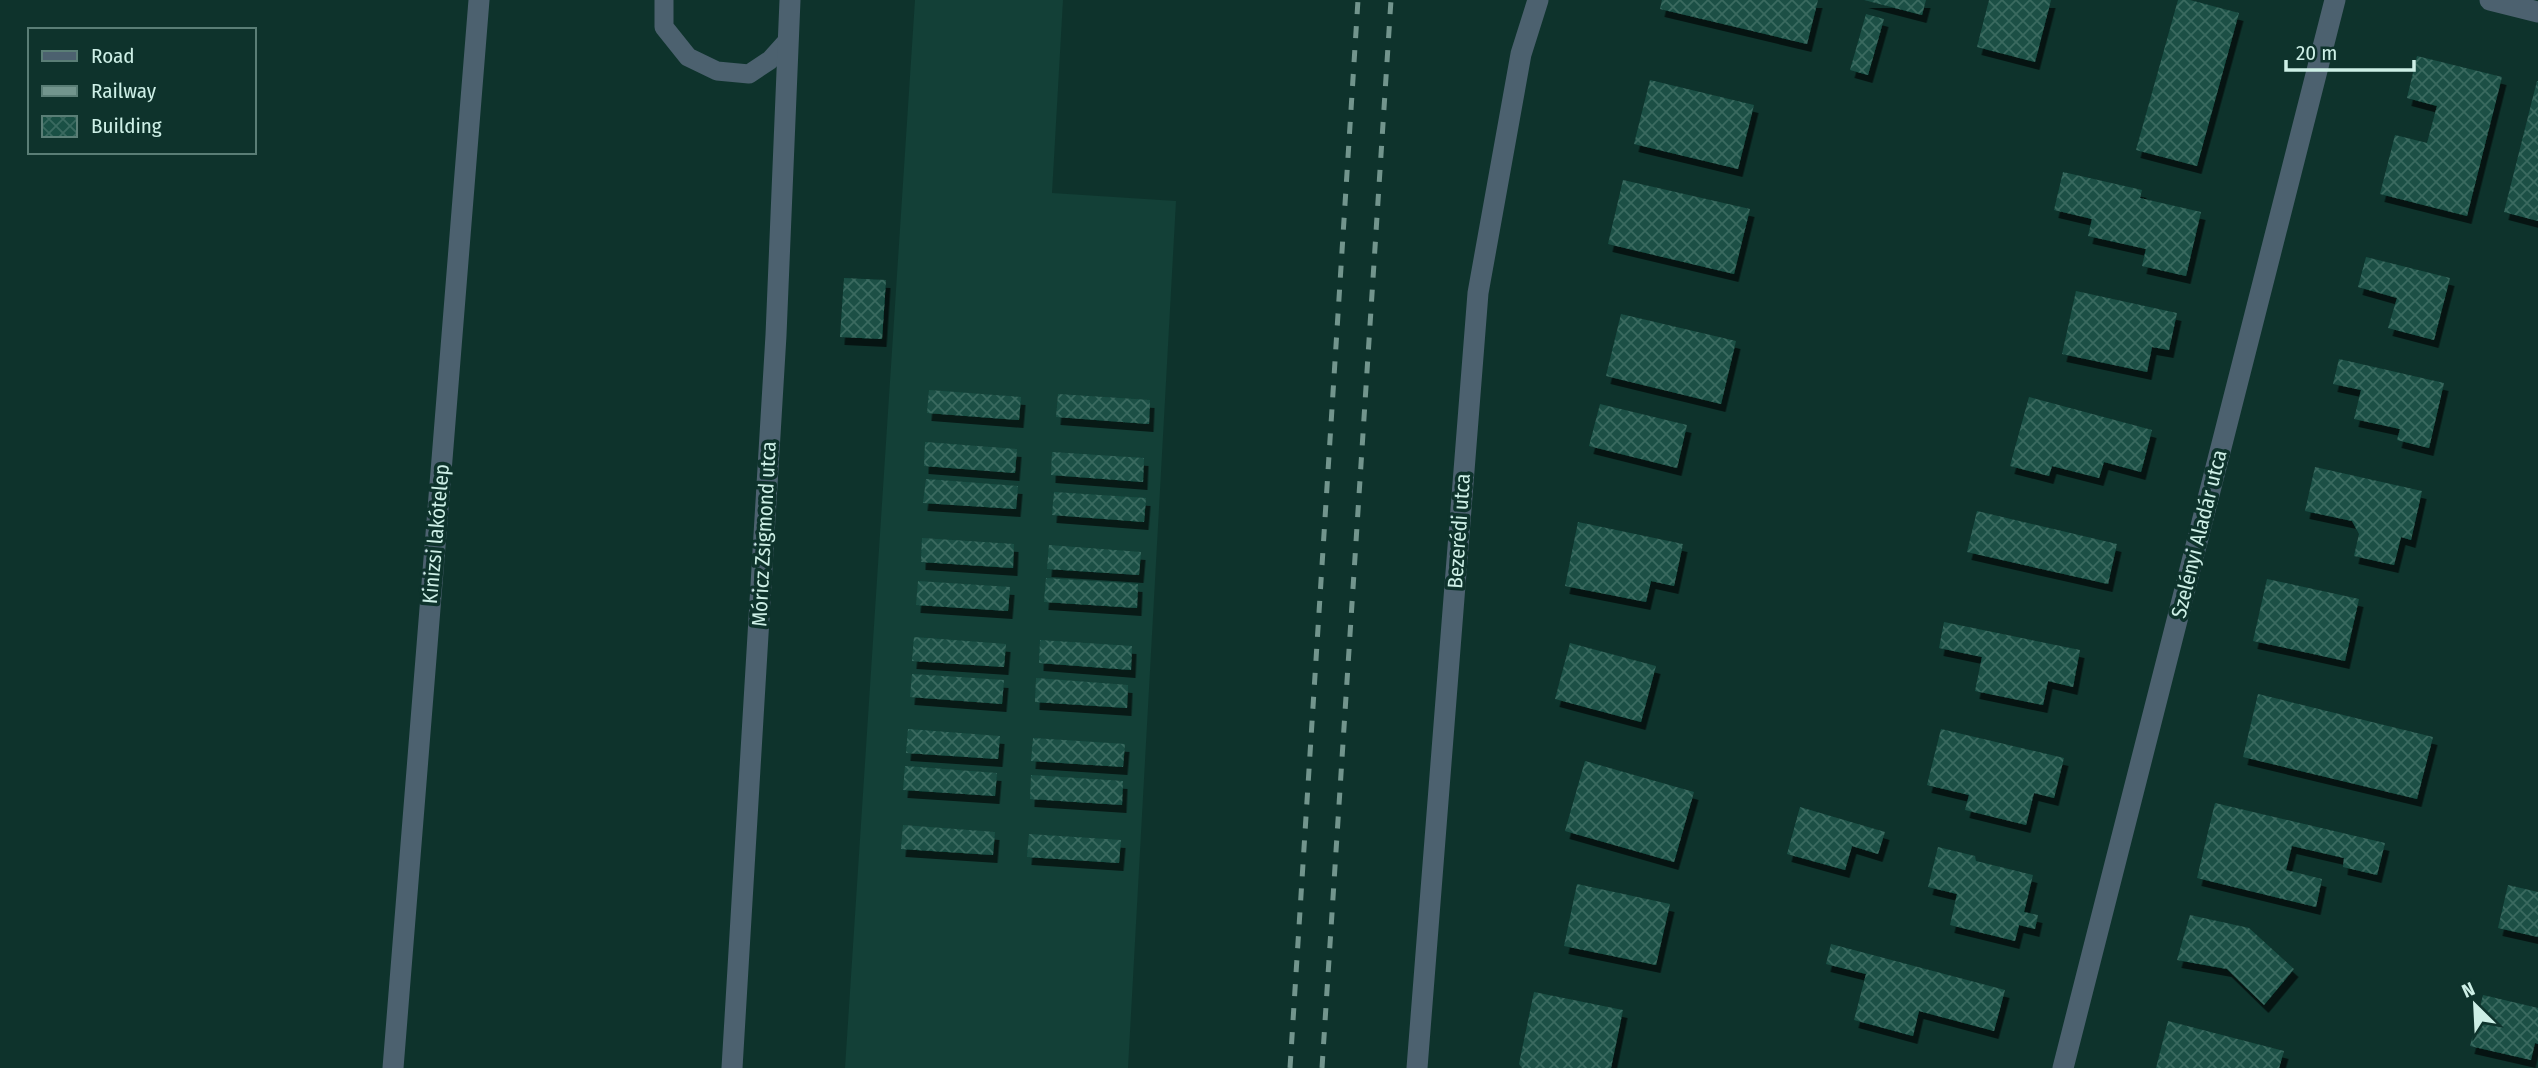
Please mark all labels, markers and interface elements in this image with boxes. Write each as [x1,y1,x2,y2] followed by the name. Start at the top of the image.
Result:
[28,28,256,154] legend
[2286,28,2414,72] scale bar
[2296,40,2337,66] text: 20 m
[91,43,135,69] text: Road
[91,78,157,104] text: Railway
[91,113,162,139] text: Building
[746,441,782,627] street label: Móricz Zsigmond utca
[2166,447,2232,621] street label: Szelényi Aladár utca
[417,463,455,605] street label: Kinizsi lakótelep
[1442,473,1476,589] street label: Bezerédi utca
[2440,970,2510,1040] north arrow
[2458,977,2478,1003] text: N

